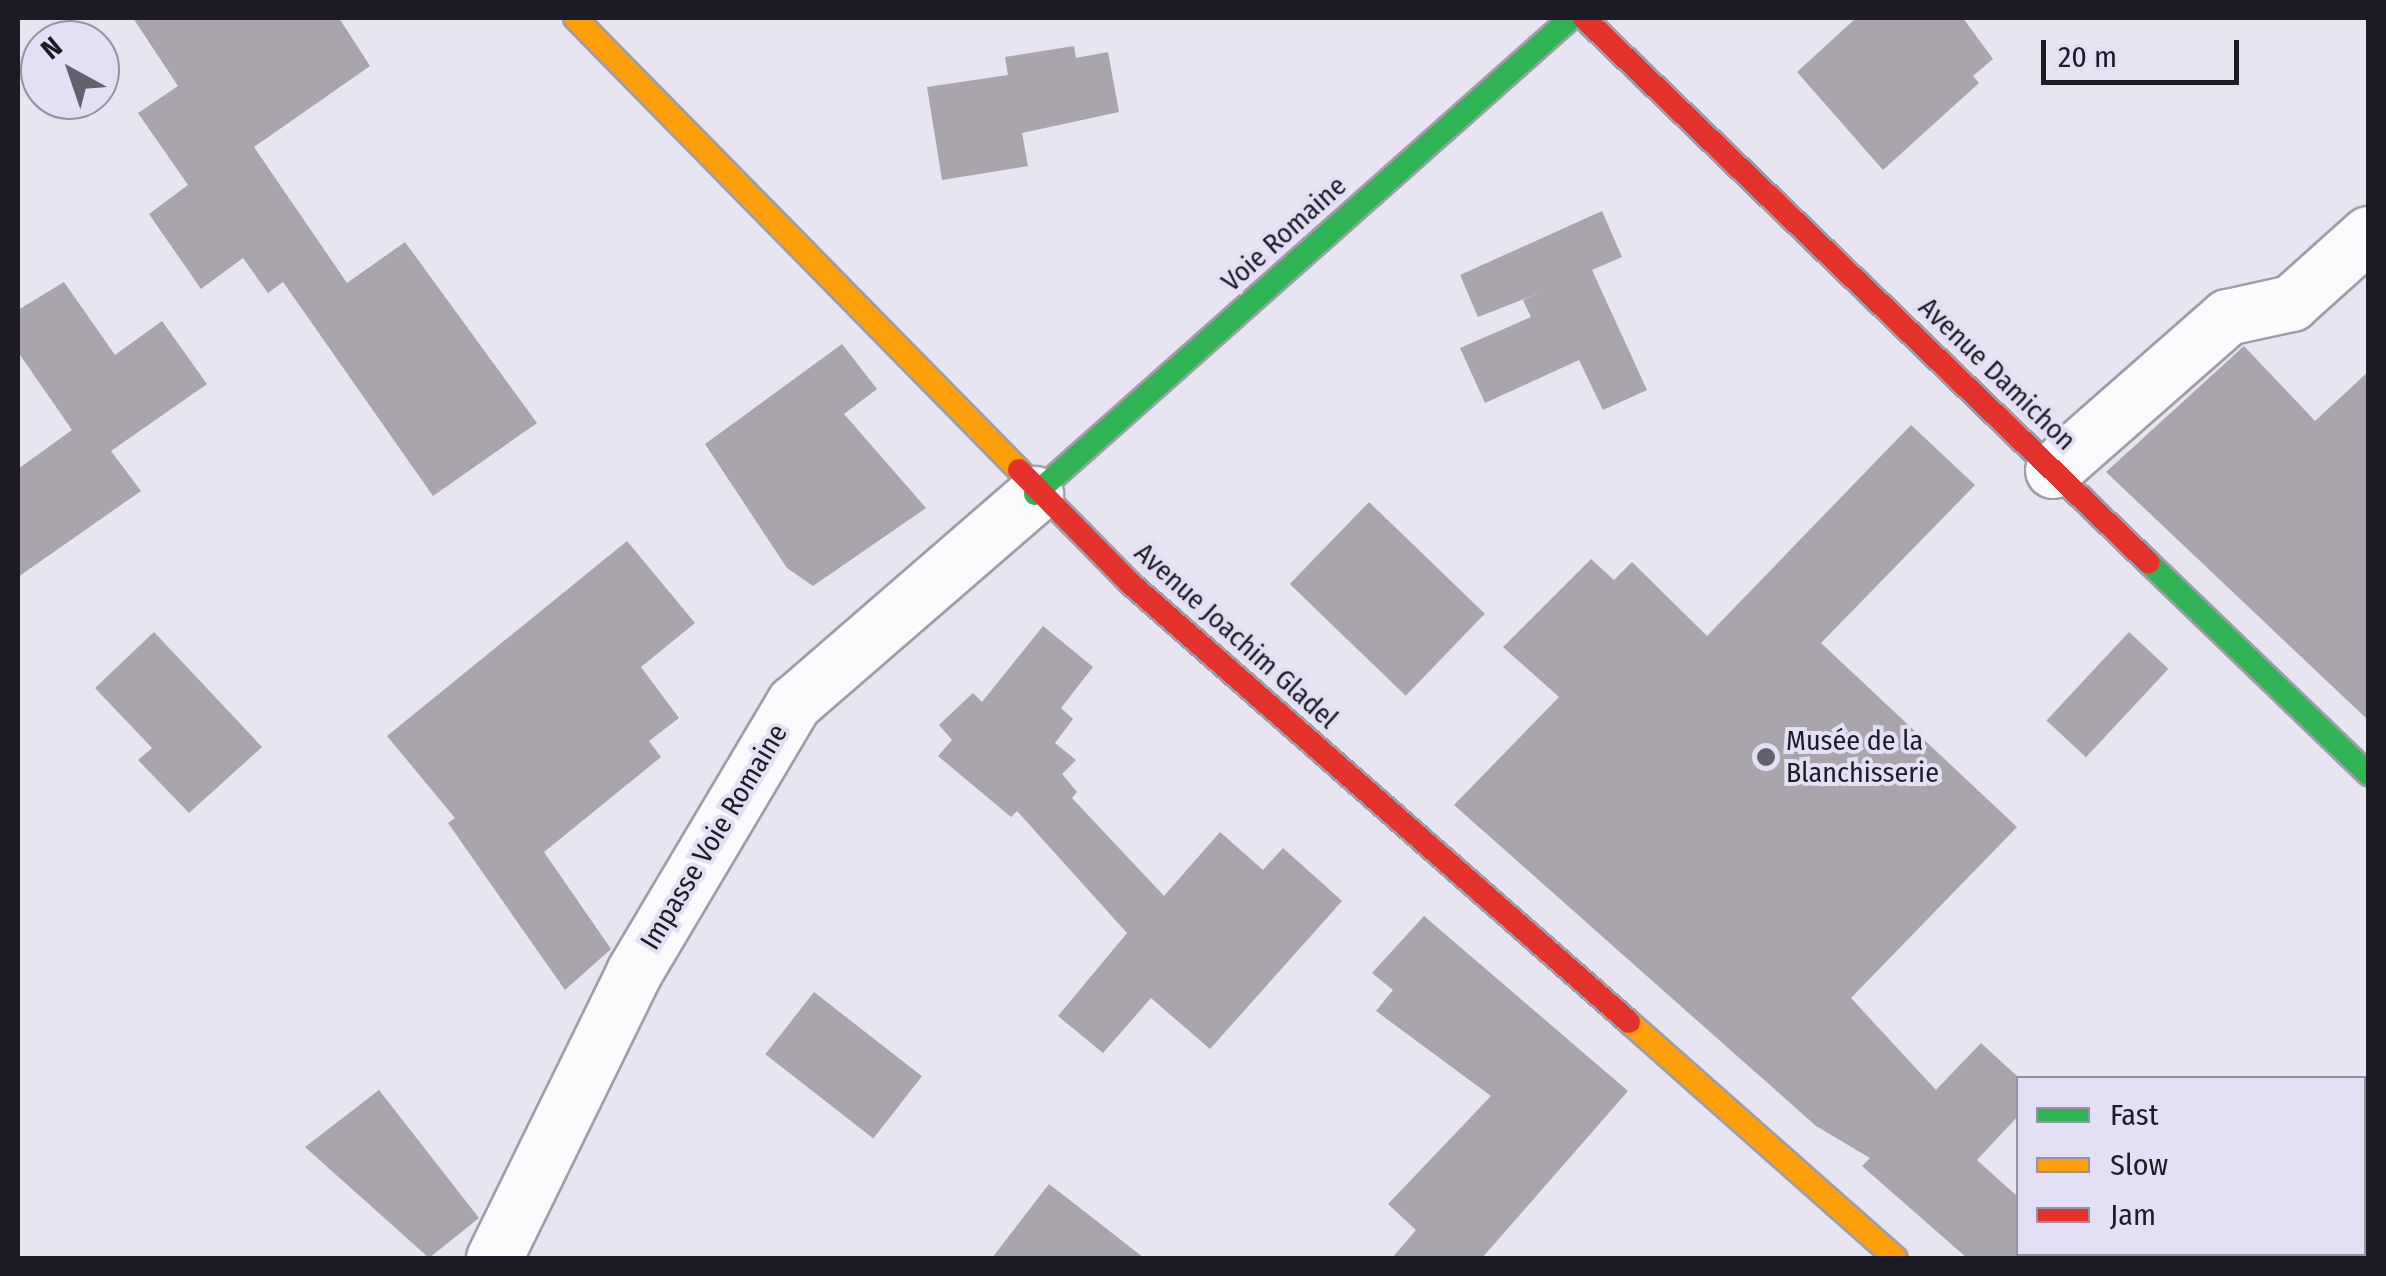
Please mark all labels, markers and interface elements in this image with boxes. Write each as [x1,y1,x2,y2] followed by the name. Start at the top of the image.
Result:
[20,20,120,120] north arrow
[2046,20,2244,82] scale bar
[35,30,69,66] text: N
[2058,39,2117,75] text: 20 m
[1215,169,1353,299] street label: Voie Romaine
[1912,291,2082,457] street label: Avenue Damichon
[1128,536,1344,736] street label: Avenue Joachim Gladel
[633,718,795,956] street label: Impasse Voie Romaine
[1786,724,1939,790] place label: Musée de la Blanchisserie
[1755,746,1777,768] marker: Musée de la Blanchisserie
[2016,1076,2366,1256] legend
[2110,1097,2158,1133] text: Fast
[2110,1147,2168,1183] text: Slow
[2110,1197,2156,1233] text: Jam

